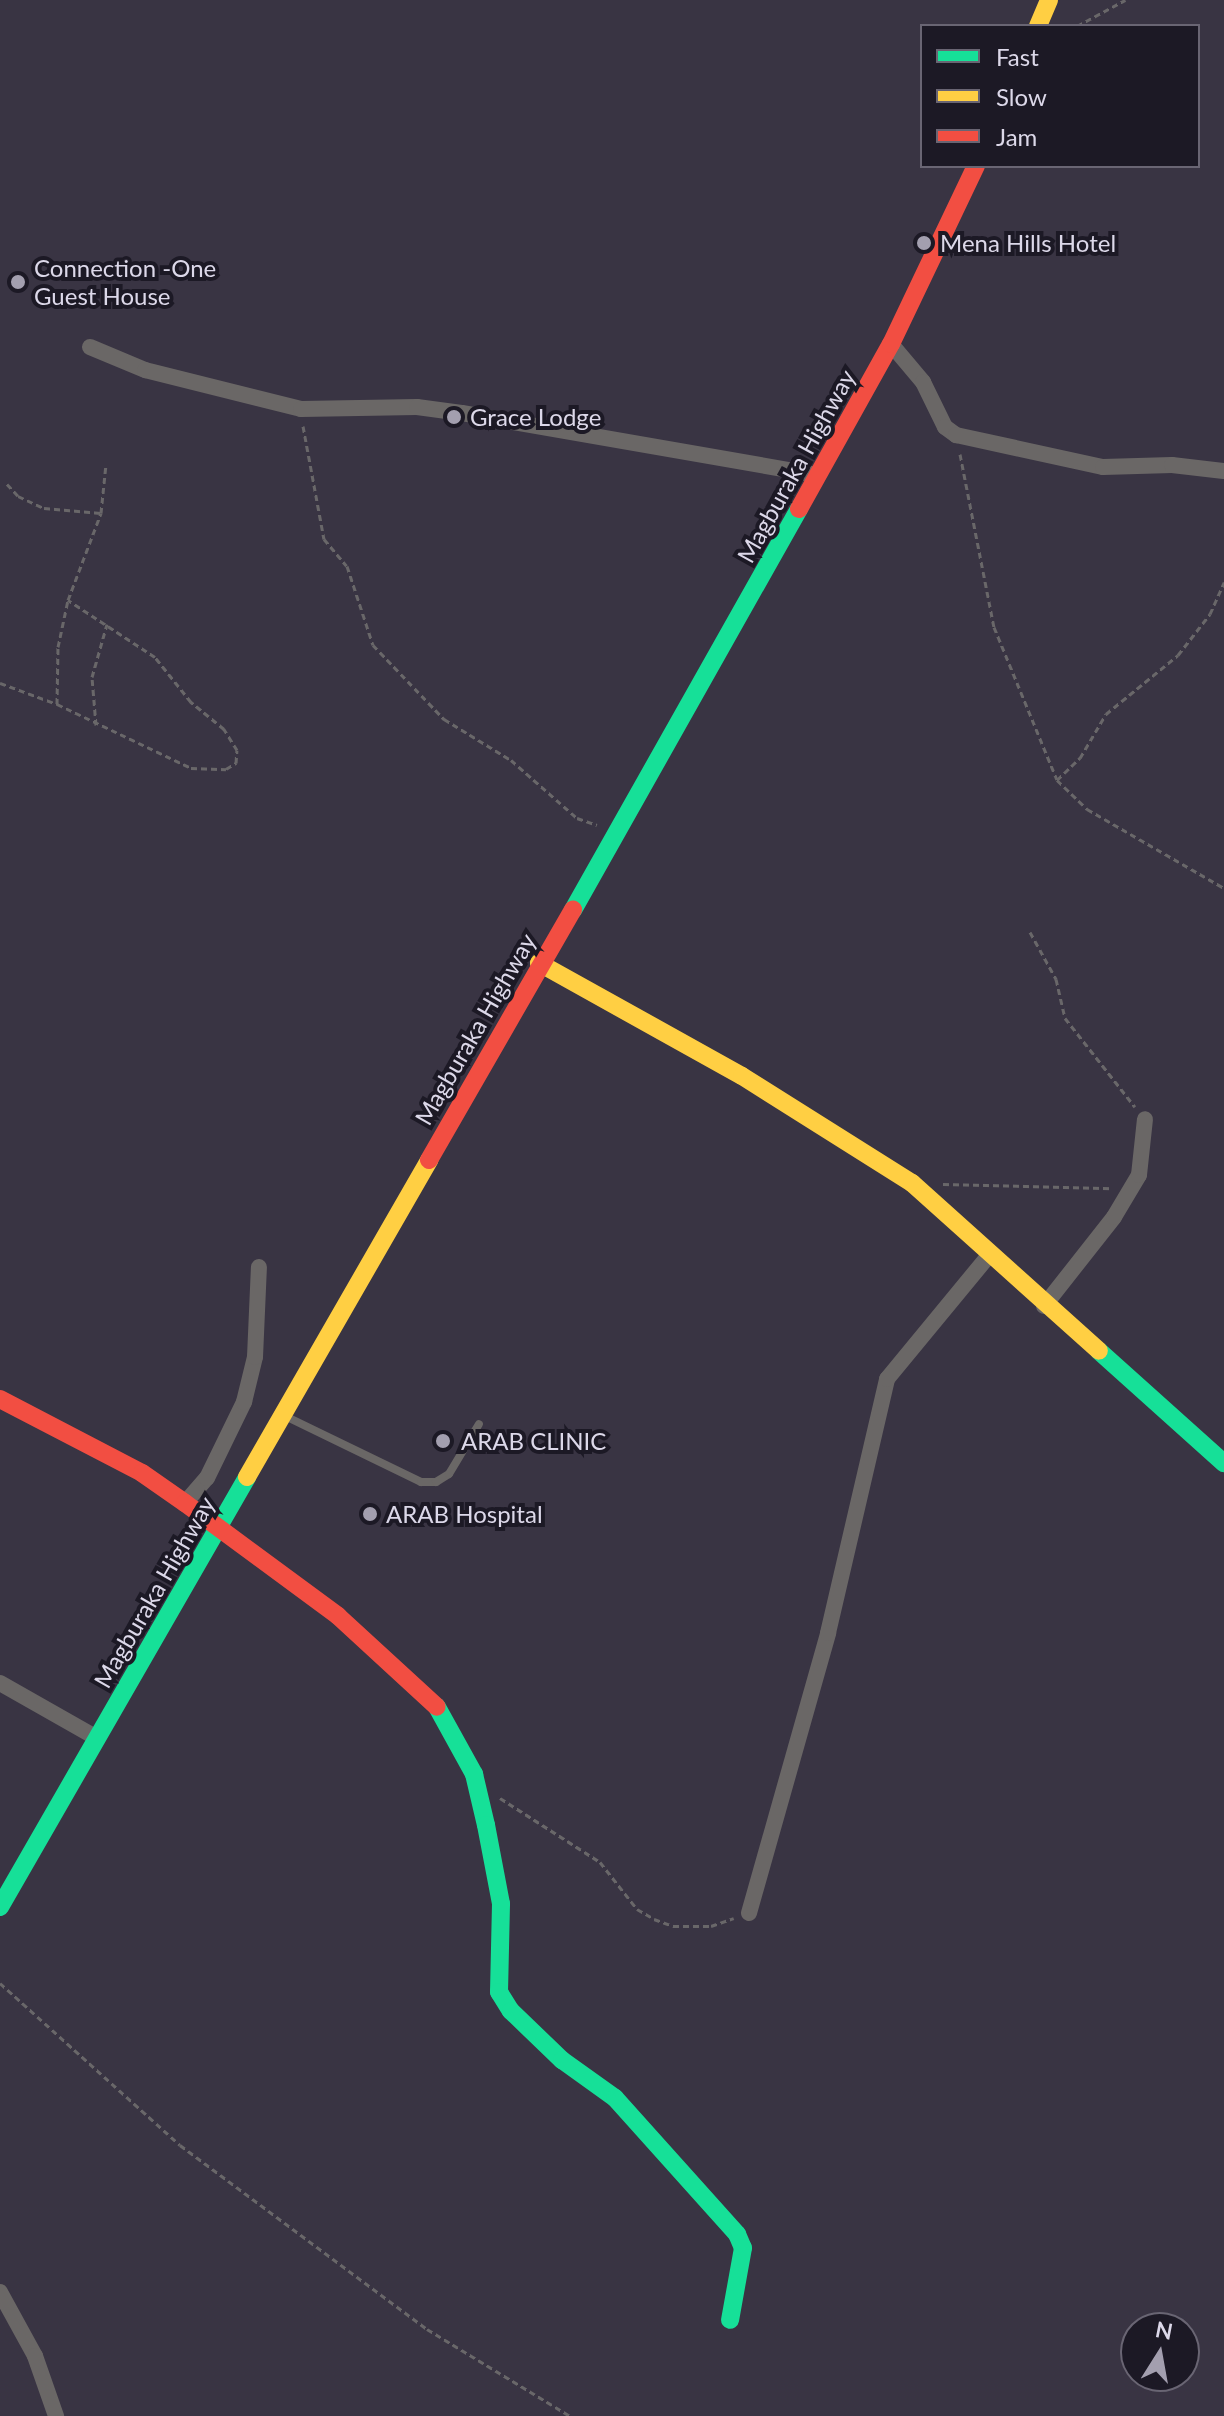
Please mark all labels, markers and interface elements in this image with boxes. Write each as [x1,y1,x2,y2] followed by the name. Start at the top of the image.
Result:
[920,24,1200,168] legend
[996,42,1039,71] text: Fast
[996,82,1047,111] text: Slow
[996,122,1037,151] text: Jam
[940,229,1116,257] place label: Mena Hills Hotel
[915,234,933,252] marker: Mena Hills Hotel
[34,254,216,310] place label: Connection -One Guest House
[9,273,27,291] marker: Connection -One Guest House
[731,364,861,568] street label: Magburaka Highway
[470,403,601,431] place label: Grace Lodge
[445,408,463,426] marker: Grace Lodge
[408,928,542,1130] street label: Magburaka Highway
[461,1427,606,1455] place label: ARAB CLINIC
[432,1430,454,1452] marker: ARAB CLINIC
[87,1491,221,1693] street label: Magburaka Highway
[386,1500,543,1528] place label: ARAB Hospital
[361,1505,379,1523] marker: ARAB Hospital
[1120,2312,1200,2392] north arrow
[1153,2315,1175,2345] text: N

